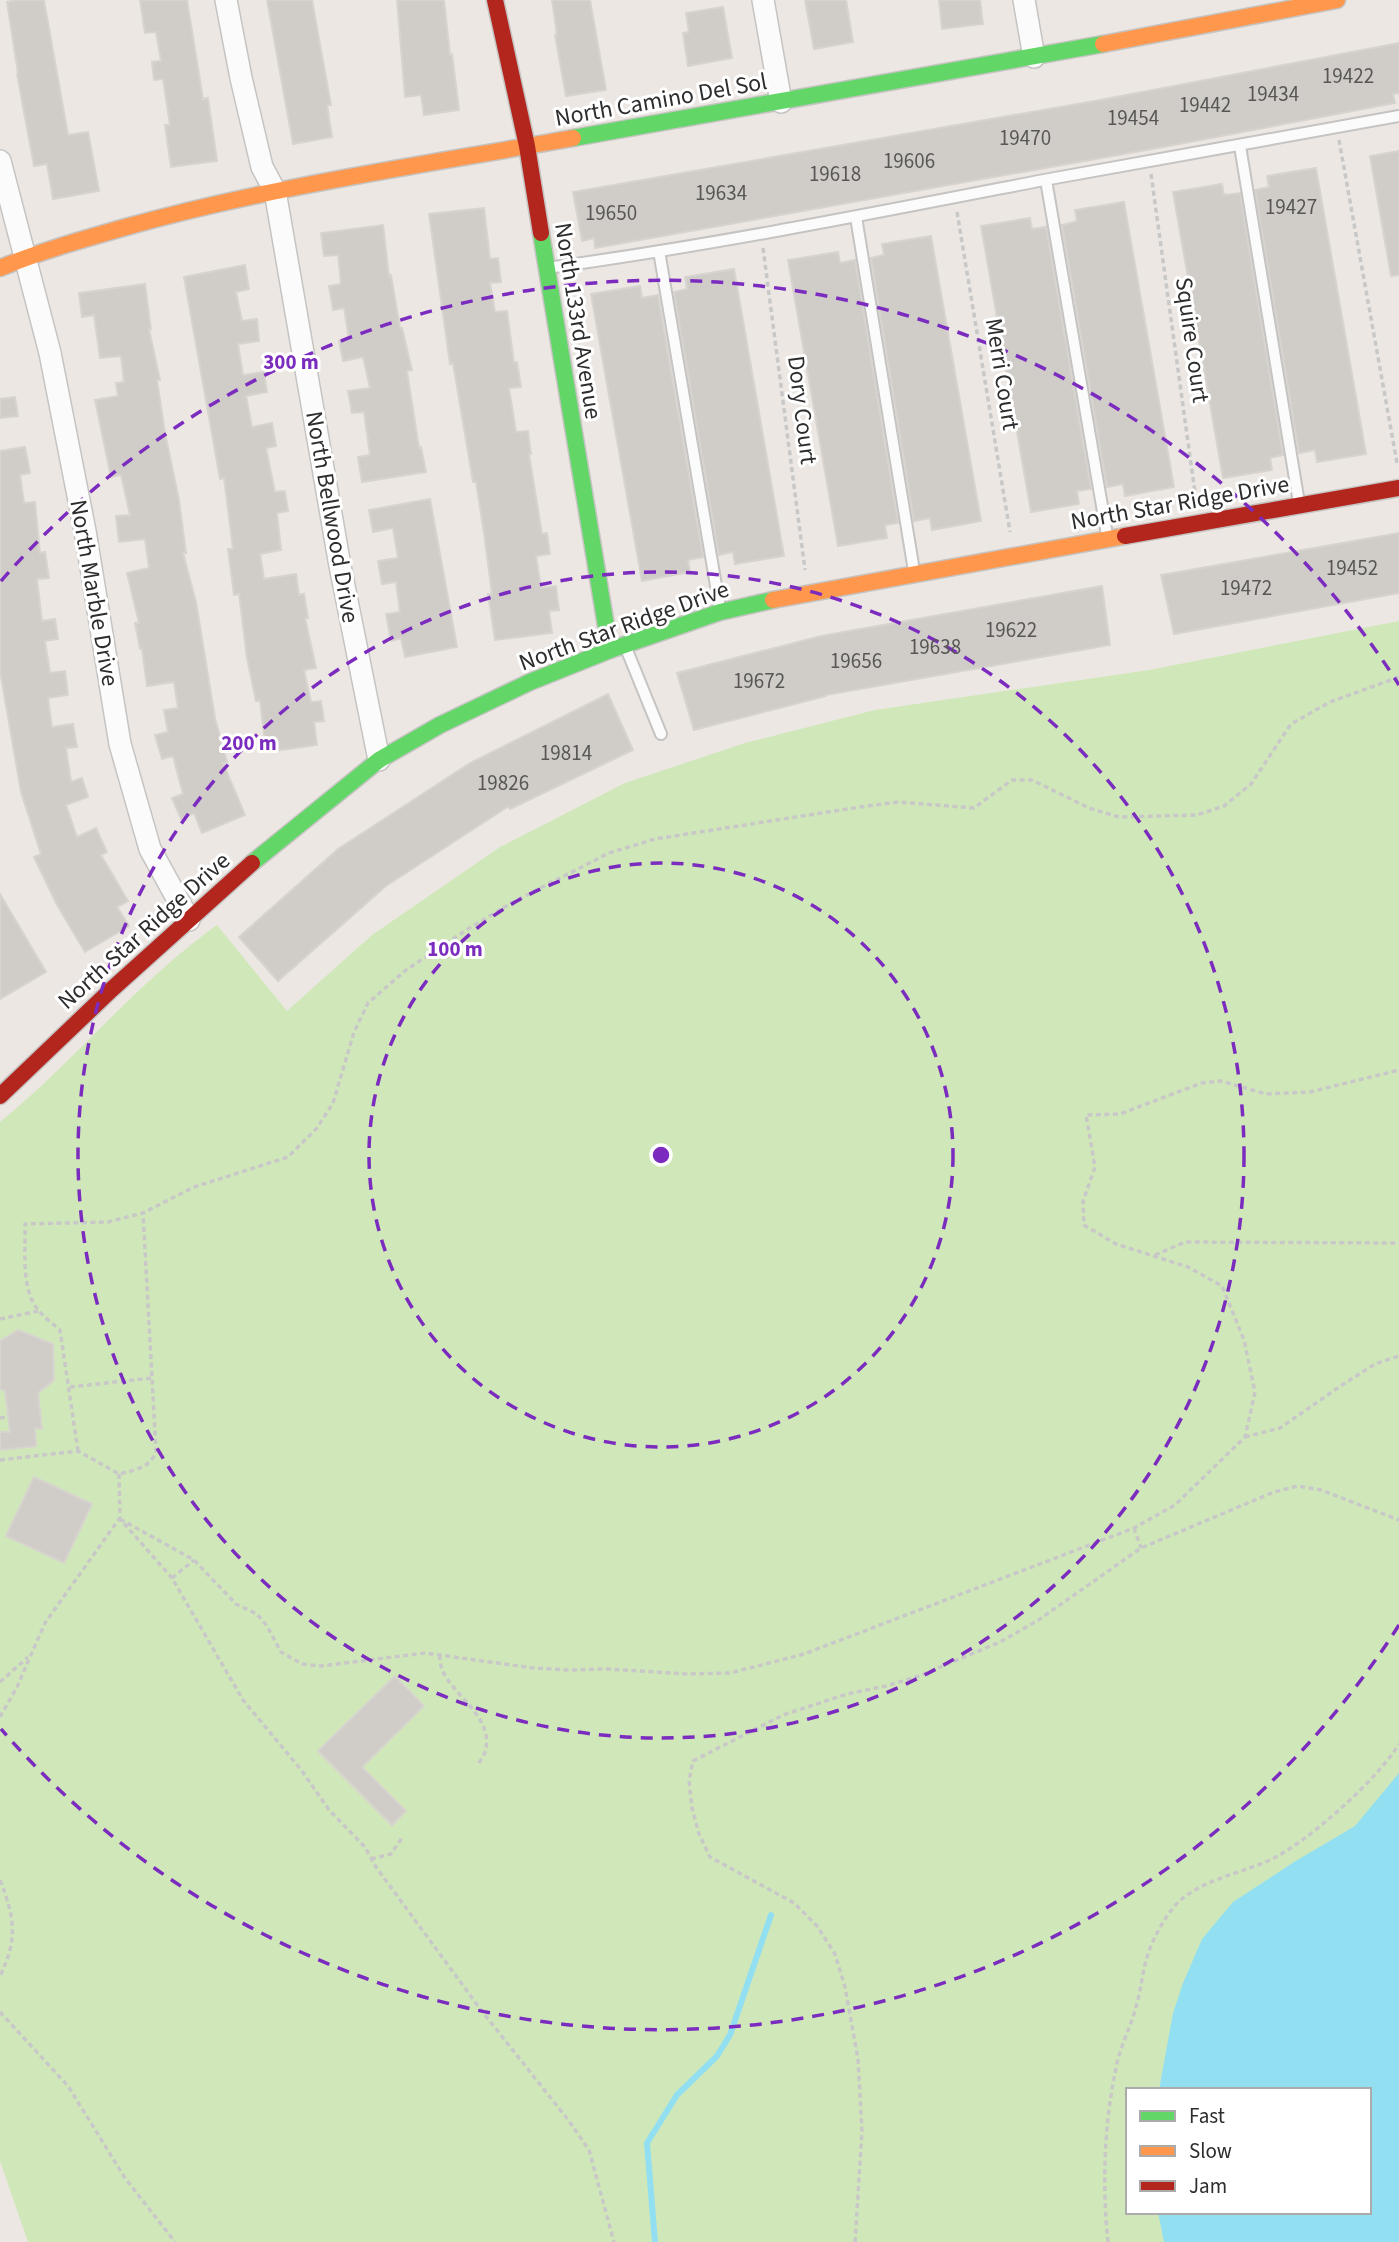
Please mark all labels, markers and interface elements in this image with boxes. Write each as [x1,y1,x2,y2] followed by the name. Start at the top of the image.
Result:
[1322,61,1374,91] house number: 19422
[552,64,770,136] street label: North Camino Del Sol
[1247,79,1299,109] house number: 19434
[1179,90,1231,120] house number: 19442
[1107,103,1159,133] house number: 19454
[999,123,1051,153] house number: 19470
[883,146,935,176] house number: 19606
[809,159,861,189] house number: 19618
[695,178,747,208] house number: 19634
[1265,192,1317,222] house number: 19427
[585,198,637,228] house number: 19650
[545,220,611,422] street label: North 133rd Avenue
[1166,275,1218,405] street label: Squire Court
[976,315,1028,433] street label: Merri Court
[263,347,319,377] text: 300 m
[778,354,826,466] street label: Dory Court
[296,408,368,626] street label: North Bellwood Drive
[1068,467,1292,539] street label: North Star Ridge Drive
[60,497,128,689] street label: North Marble Drive
[1326,553,1378,583] house number: 19452
[514,572,734,680] street label: North Star Ridge Drive
[1220,573,1272,603] house number: 19472
[985,615,1037,645] house number: 19622
[909,632,961,662] house number: 19638
[830,646,882,676] house number: 19656
[733,666,785,696] house number: 19672
[221,728,277,758] text: 200 m
[540,738,592,768] house number: 19814
[477,768,529,798] house number: 19826
[50,844,238,1018] street label: North Star Ridge Drive
[427,934,483,964] text: 100 m
[649,1143,673,1167] centre of rings
[1126,2088,1371,2214] legend
[1189,2101,1225,2131] text: Fast
[1189,2136,1232,2166] text: Slow
[1189,2171,1227,2201] text: Jam

